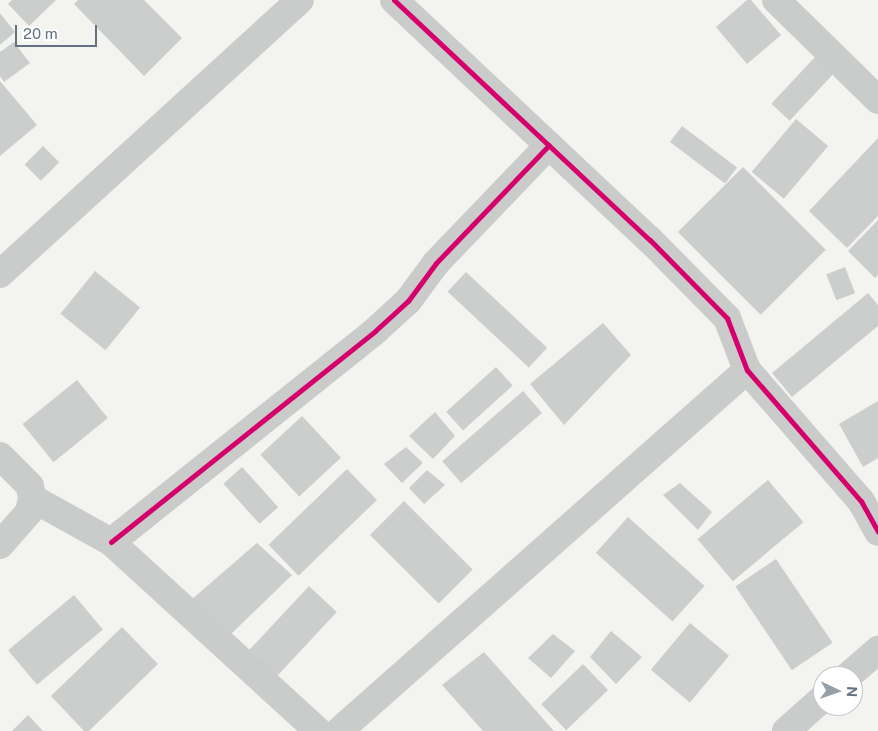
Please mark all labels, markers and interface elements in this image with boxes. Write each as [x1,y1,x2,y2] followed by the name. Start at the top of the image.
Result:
[18,15,100,47] scale bar
[23,25,58,42] text: 20 m
[813,666,863,716] north arrow
[844,686,860,698] text: N

